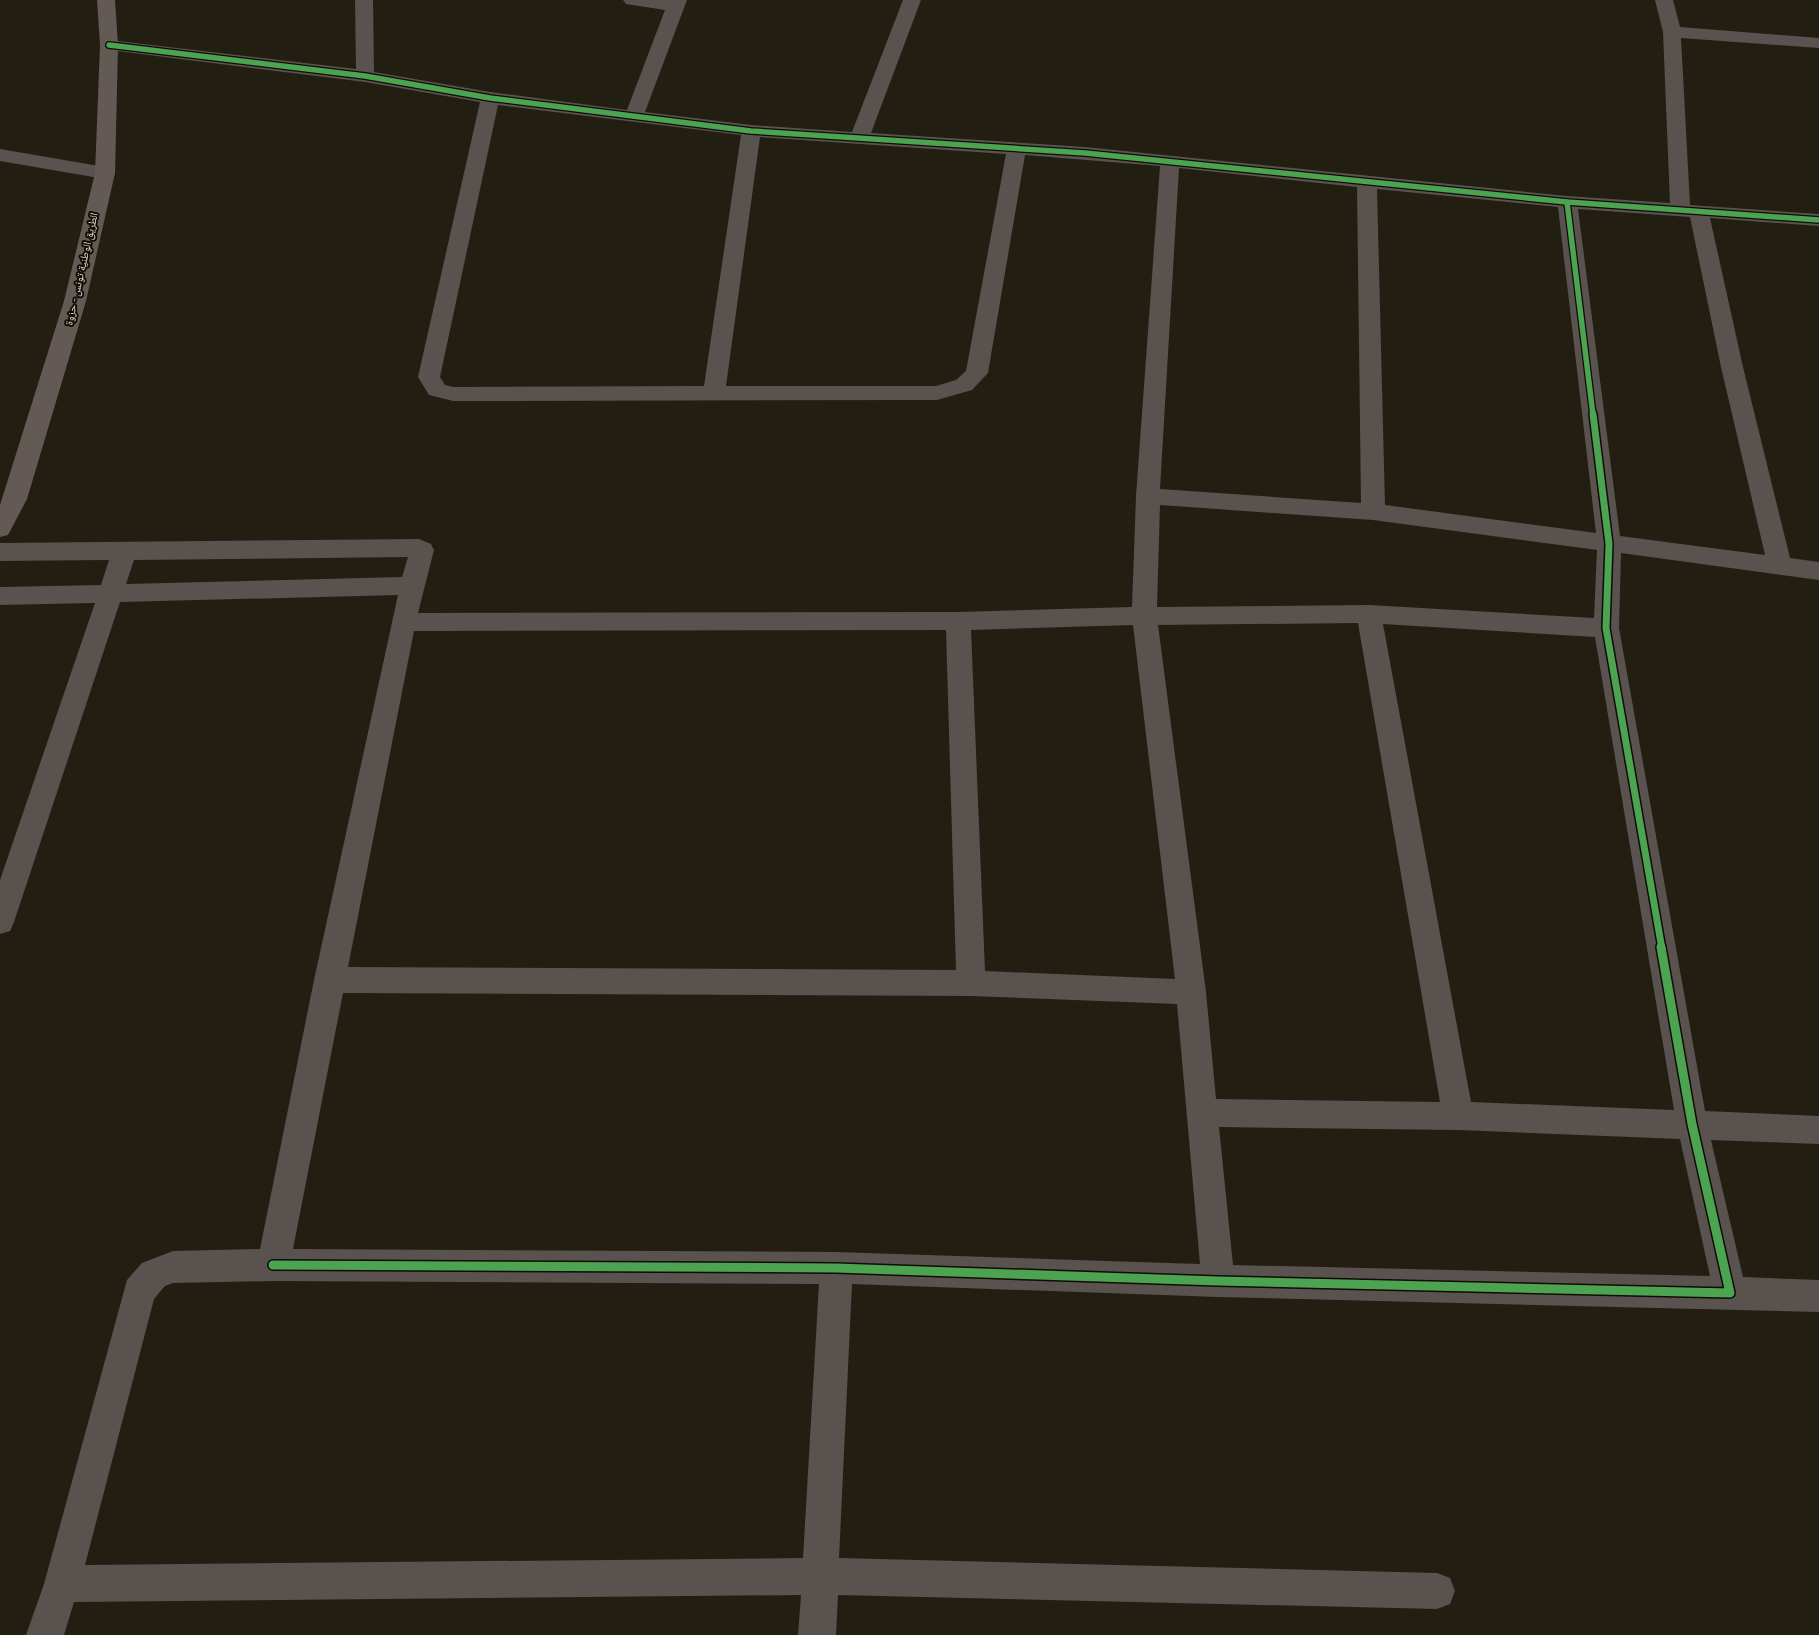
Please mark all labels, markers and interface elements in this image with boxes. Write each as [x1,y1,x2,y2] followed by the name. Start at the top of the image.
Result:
[61,211,101,327] street label: الطريق الوطنية تونس - حزوة

